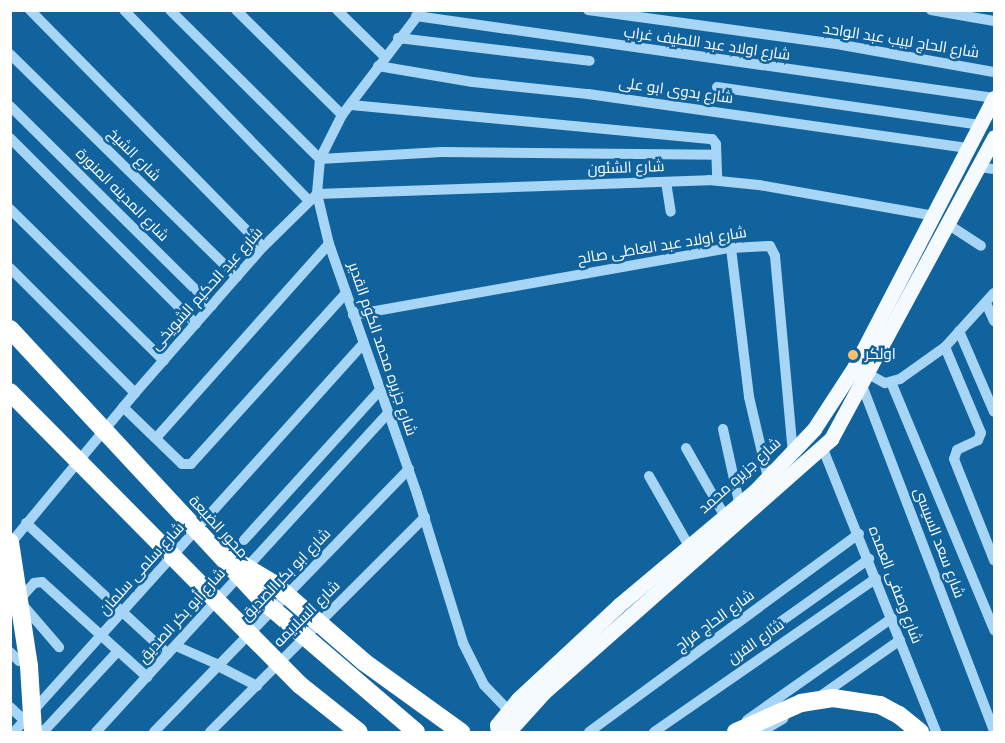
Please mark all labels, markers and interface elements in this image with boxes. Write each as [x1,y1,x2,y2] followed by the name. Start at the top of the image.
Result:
[822,20,980,62] street label: شارع الحاج لبيب عبد الواحد
[623,23,791,65] street label: شارع اولاد عبد اللطيف غراب
[618,74,734,108] street label: شارع بدوى ابو على
[104,125,164,185] street label: شارع الشيخ
[72,145,172,245] street label: شارع المدينه المنورة
[587,158,665,178] street label: شارع الشئون
[147,224,267,354] street label: شارع عبد الحكيم الشويخى
[576,224,748,268] street label: شارع اولاد عبد العاطى صالح
[344,260,420,438] street label: شارع جزيره محمد الكوم القدير
[865,346,896,364] place label: اولكر
[846,348,860,362] marker: اولكر
[695,434,785,518] street label: شارع جزيره محمد
[910,485,968,601] street label: شارع سعد السيسى
[185,492,251,562] street label: محور الضبعة
[96,519,188,619] street label: شارع سلمى سلمان
[864,524,926,646] street label: شارع وصفى العمده
[237,525,335,625] street label: شارع ابو بكر الصديق
[135,565,229,667] street label: شارع أبو بكر الصديق
[270,577,344,651] street label: شارع السلايمه
[672,586,758,656] street label: شارع الحاج فراج
[724,616,788,668] street label: شارع الفرن

